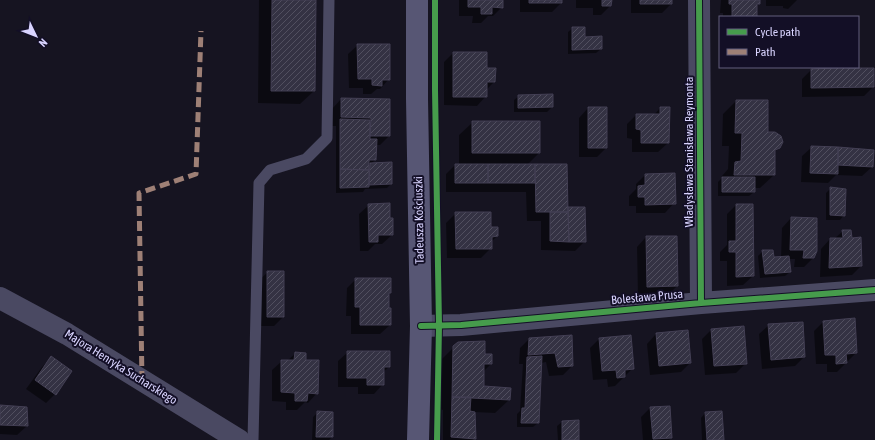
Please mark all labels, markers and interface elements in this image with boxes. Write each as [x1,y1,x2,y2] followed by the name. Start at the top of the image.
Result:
[16,16,56,56] north arrow
[719,16,859,68] legend
[755,25,800,39] text: Cycle path
[37,36,50,49] text: N
[755,45,776,59] text: Path
[682,77,696,227] street label: Władysława Stanisława Reymonta
[411,176,427,264] street label: Tadeusza Kościuszki
[610,287,684,307] street label: Bolesława Prusa
[62,327,180,408] street label: Majora Henryka Sucharskiego

